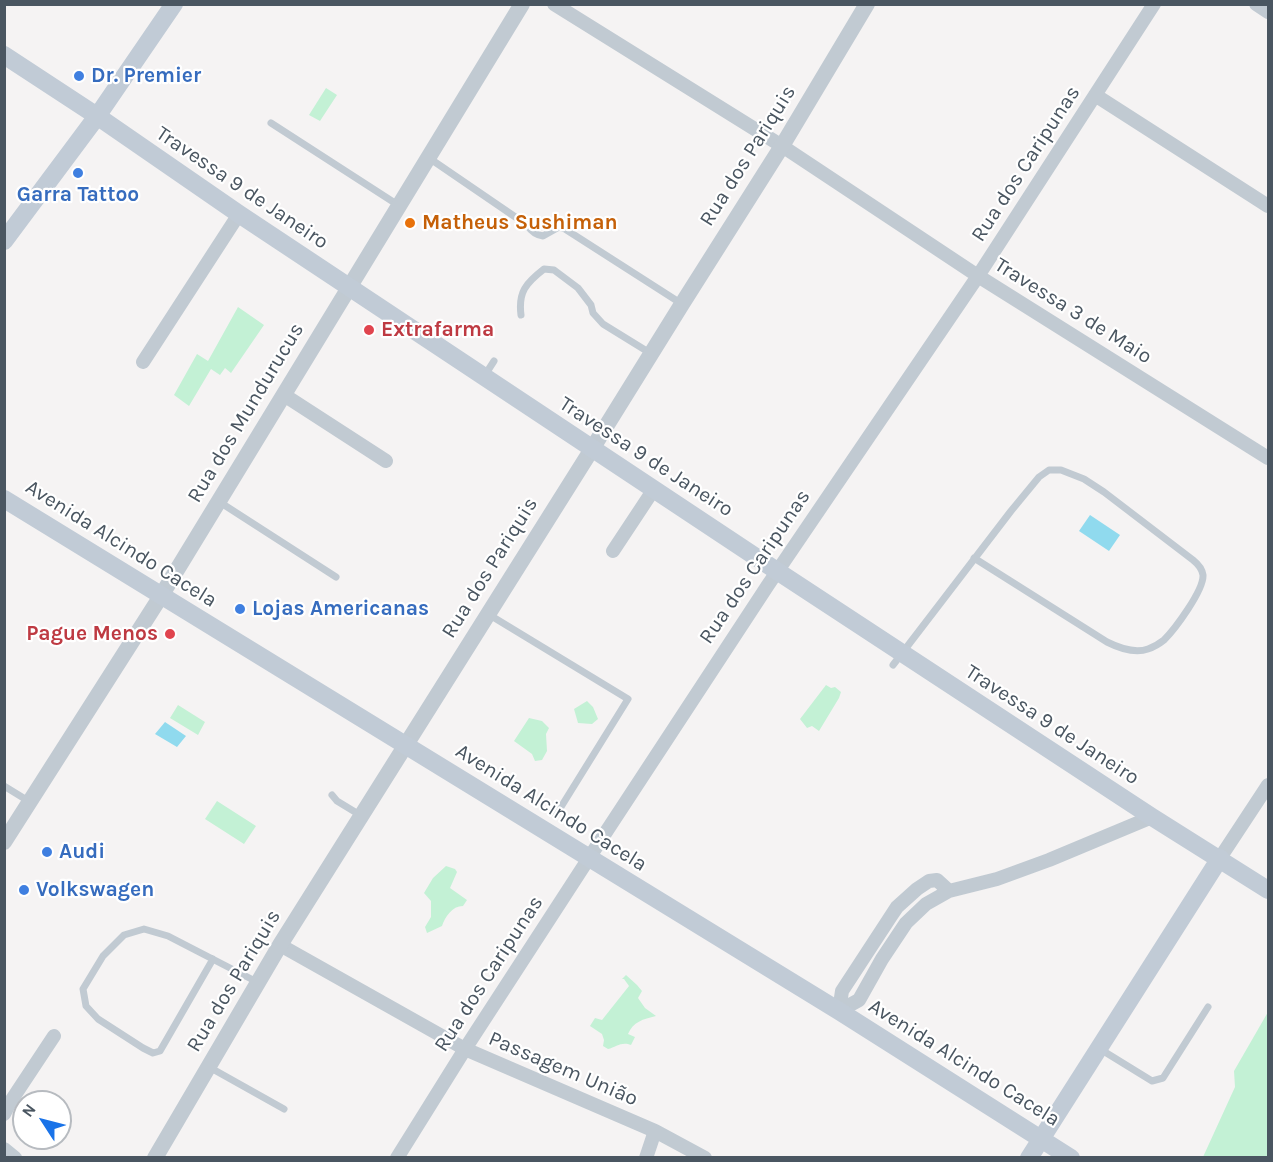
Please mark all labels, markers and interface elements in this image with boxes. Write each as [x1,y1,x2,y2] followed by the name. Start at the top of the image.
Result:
[91,63,201,89] place label: Dr. Premier
[72,69,86,83] marker: Dr. Premier
[695,81,801,231] street label: Rua dos Pariquis
[966,81,1086,247] street label: Rua dos Caripunas
[151,121,333,255] street label: Travessa 9 de Janeiro
[71,166,85,180] marker: Garra Tattoo
[17,182,139,208] place label: Garra Tattoo
[422,210,618,236] place label: Matheus Sushiman
[403,216,417,230] marker: Matheus Sushiman
[990,252,1156,370] street label: Travessa 3 de Maio
[381,317,494,343] place label: Extrafarma
[182,319,310,507] street label: Rua dos Mundurucus
[362,323,376,337] marker: Extrafarma
[554,391,738,523] street label: Travessa 9 de Janeiro
[21,475,221,613] street label: Avenida Alcindo Cacela
[694,485,816,649] street label: Rua dos Caripunas
[437,493,543,643] street label: Rua dos Pariquis
[252,596,429,622] place label: Lojas Americanas
[233,602,247,616] marker: Lojas Americanas
[26,621,158,647] place label: Pague Menos
[163,627,177,641] marker: Pague Menos
[960,659,1144,791] street label: Travessa 9 de Janeiro
[451,739,651,877] street label: Avenida Alcindo Cacela
[59,839,105,865] place label: Audi
[40,845,54,859] marker: Audi
[36,877,154,903] place label: Volkswagen
[17,883,31,897] marker: Volkswagen
[429,891,549,1057] street label: Rua dos Caripunas
[182,905,286,1057] street label: Rua dos Pariquis
[864,994,1064,1132] street label: Avenida Alcindo Cacela
[485,1026,641,1112] street label: Passagem União
[12,1090,72,1150] north arrow
[18,1100,40,1121] text: N

